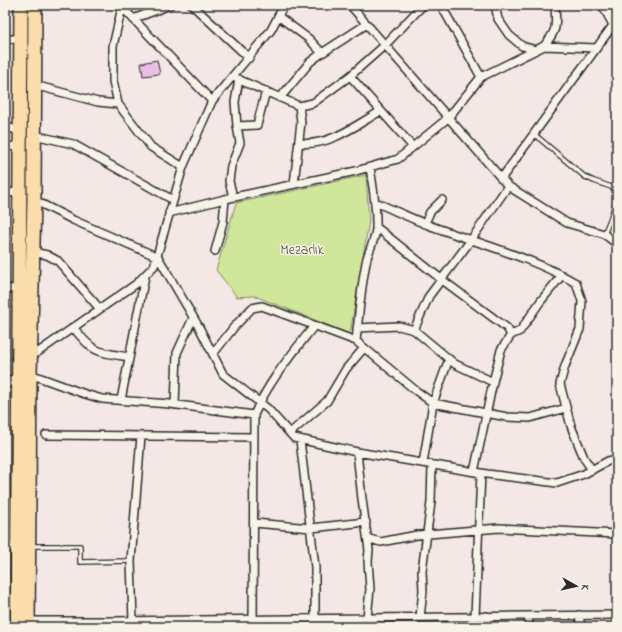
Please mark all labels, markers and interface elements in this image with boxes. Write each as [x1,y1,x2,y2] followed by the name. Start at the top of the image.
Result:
[280,240,325,261] park label: Mezarlık
[556,566,596,606] north arrow
[577,583,593,592] text: K

